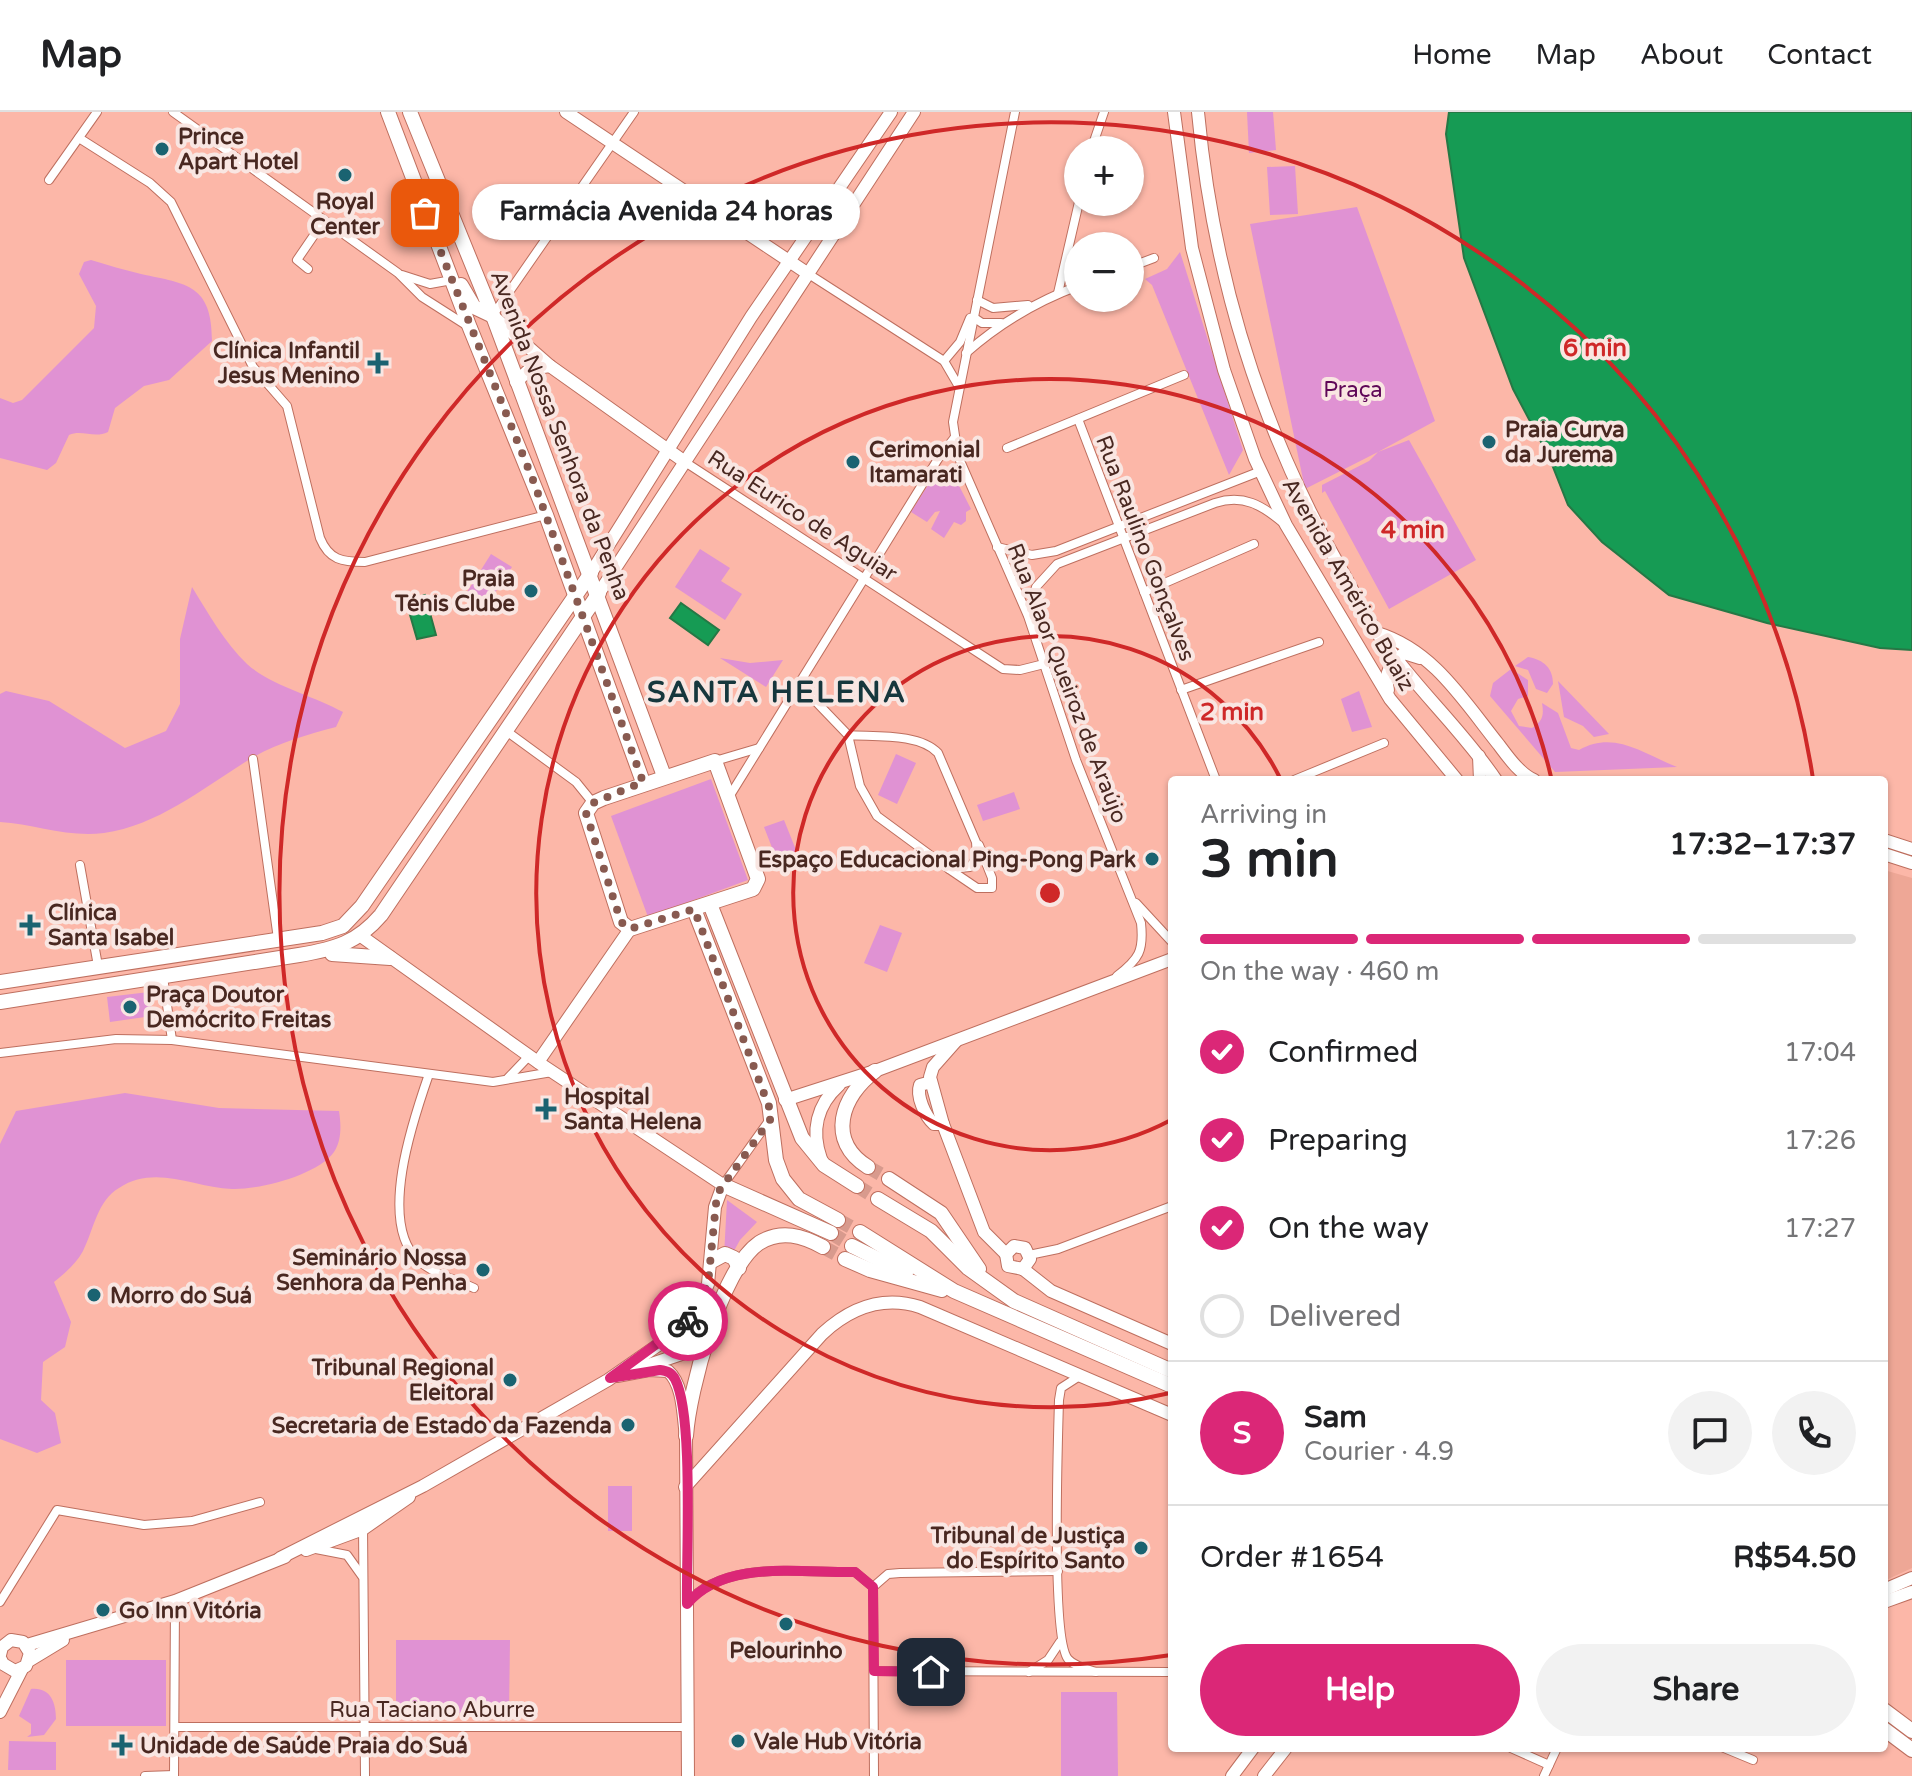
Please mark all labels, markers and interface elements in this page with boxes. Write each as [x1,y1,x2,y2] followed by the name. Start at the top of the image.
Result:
[40,32,122,78] text: Map
[1412,38,1492,72] text: Home
[1536,38,1596,72] text: Map
[1640,38,1723,72] text: About
[1767,38,1872,72] text: Contact
[178,124,299,175] place label: Prince Apart Hotel
[1064,136,1144,312] map controls
[1064,136,1144,216] button: +
[153,140,171,158] marker: Prince Apart Hotel
[336,166,354,184] marker: Royal Center
[391,179,459,247] pin
[473,185,861,241] callout: Farmácia Avenida 24 horas
[310,189,380,240] place label: Royal Center
[403,191,447,235] icon: bag
[499,196,833,227] text: Farmácia Avenida 24 horas
[1064,232,1144,312] button: −
[485,267,635,604] street label: Avenida Nossa Senhora da Penha
[1563,334,1627,363] text: 6 min
[213,338,360,389] place label: Clínica Infantil Jesus Menino
[367,352,389,374] marker: Clínica Infantil Jesus Menino
[1323,377,1383,403] park label: Praça
[1505,417,1625,468] place label: Praia Curva da Jurema
[1090,432,1200,665] street label: Rua Raulino Gonçalves
[1480,433,1498,451] marker: Praia Curva da Jurema
[869,437,981,488] place label: Cerimonial Itamarati
[703,445,903,587] street label: Rua Eurico de Aguiar
[844,453,862,471] marker: Cerimonial Itamarati
[1277,474,1420,696] street label: Avenida Américo Buaiz
[1381,516,1445,545] text: 4 min
[1002,540,1132,827] street label: Rua Alaor Queiroz de Araújo
[394,566,515,617] place label: Praia Ténis Clube
[522,582,540,600] marker: Praia Ténis Clube
[647,674,907,711] district label: SANTA HELENA
[1200,698,1264,727] text: 2 min
[1200,799,1327,830] text: Arriving in
[1669,826,1856,863] text: 17:32–17:37
[1200,828,1339,891] text: 3 min
[758,847,1136,873] place label: Espaço Educacional Ping-Pong Park
[1143,850,1161,868] marker: Espaço Educacional Ping-Pong Park
[1036,879,1064,907] centre of rings
[48,900,174,951] place label: Clínica Santa Isabel
[19,914,41,936] marker: Clínica Santa Isabel
[1200,956,1439,987] text: On the way · 460 m
[146,982,332,1033] place label: Praça Doutor Demócrito Freitas
[121,998,139,1016] marker: Praça Doutor Demócrito Freitas
[1200,1030,1244,1074] icon: check
[1268,1034,1419,1071] text: Confirmed
[1784,1037,1856,1068] text: 17:04
[564,1084,702,1135] place label: Hospital Santa Helena
[535,1098,557,1120] marker: Hospital Santa Helena
[1200,1118,1244,1162] icon: check
[1268,1122,1408,1159] text: Preparing
[1784,1125,1856,1156] text: 17:26
[1200,1206,1244,1250] icon: check
[1268,1210,1429,1247] text: On the way
[1784,1213,1856,1244] text: 17:27
[276,1245,467,1296] place label: Seminário Nossa Senhora da Penha
[474,1261,492,1279] marker: Seminário Nossa Senhora da Penha
[648,1281,728,1361] courier
[110,1283,252,1309] place label: Morro do Suá
[85,1286,103,1304] marker: Morro do Suá
[1268,1298,1402,1335] text: Delivered
[666,1299,710,1343] icon: bike
[311,1355,494,1406] place label: Tribunal Regional Eleitoral
[501,1371,519,1389] marker: Tribunal Regional Eleitoral
[1668,1391,1752,1475] button: chat
[1772,1391,1856,1475] button: phone
[1304,1399,1367,1436] text: Sam
[272,1413,612,1439] place label: Secretaria de Estado da Fazenda
[1233,1415,1251,1452] text: S
[619,1416,637,1434] marker: Secretaria de Estado da Fazenda
[1304,1436,1454,1467] text: Courier · 4.9
[930,1523,1125,1574] place label: Tribunal de Justiça do Espírito Santo
[1132,1539,1150,1557] marker: Tribunal de Justiça do Espírito Santo
[1200,1539,1384,1576] text: Order #1654
[1733,1539,1856,1576] text: R$54.50
[119,1598,262,1624] place label: Go Inn Vitória
[94,1601,112,1619] marker: Go Inn Vitória
[777,1615,795,1633] marker: Pelourinho
[729,1638,843,1664] place label: Pelourinho
[897,1638,965,1706] pin
[1200,1644,1520,1736] button: Help
[1536,1644,1856,1736] button: Share
[909,1650,953,1694] icon: home
[329,1697,535,1723] street label: Rua Taciano Aburre
[754,1729,922,1755] place label: Vale Hub Vitória
[729,1732,747,1750] marker: Vale Hub Vitória
[140,1733,468,1759] place label: Unidade de Saúde Praia do Suá
[111,1734,133,1756] marker: Unidade de Saúde Praia do Suá

